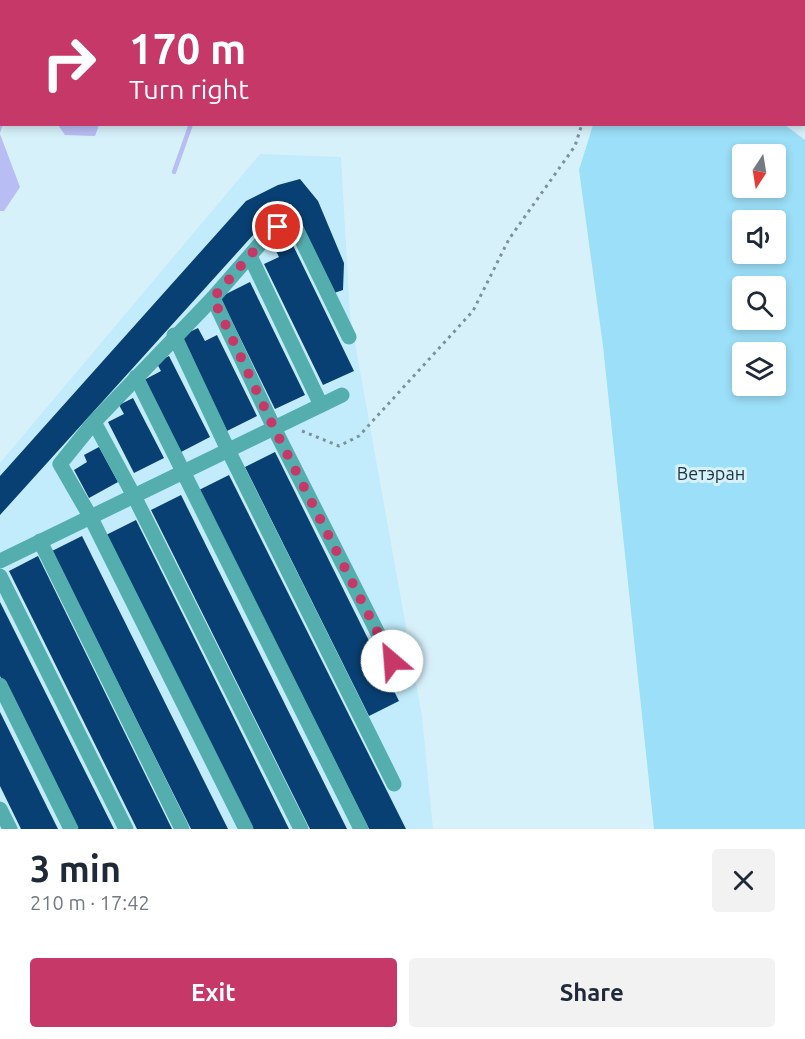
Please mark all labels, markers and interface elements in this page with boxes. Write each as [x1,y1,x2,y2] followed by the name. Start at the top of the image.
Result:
[30,24,108,102] icon: right
[129,25,246,72] text: 170 m
[129,74,249,104] text: Turn right
[732,144,786,198] north arrow
[732,144,786,396] map controls
[252,201,303,252] pin
[261,210,294,243] icon: arrive
[732,210,786,264] button: sound
[732,276,786,330] button: search
[732,342,786,396] button: layers
[677,463,745,483] park label: Ветэран
[360,629,424,693] position arrow
[30,848,121,889] text: 3 min
[712,849,775,912] button: close
[30,891,150,914] text: 210 m · 17:42
[30,958,397,1027] button: Exit
[409,958,775,1027] button: Share

